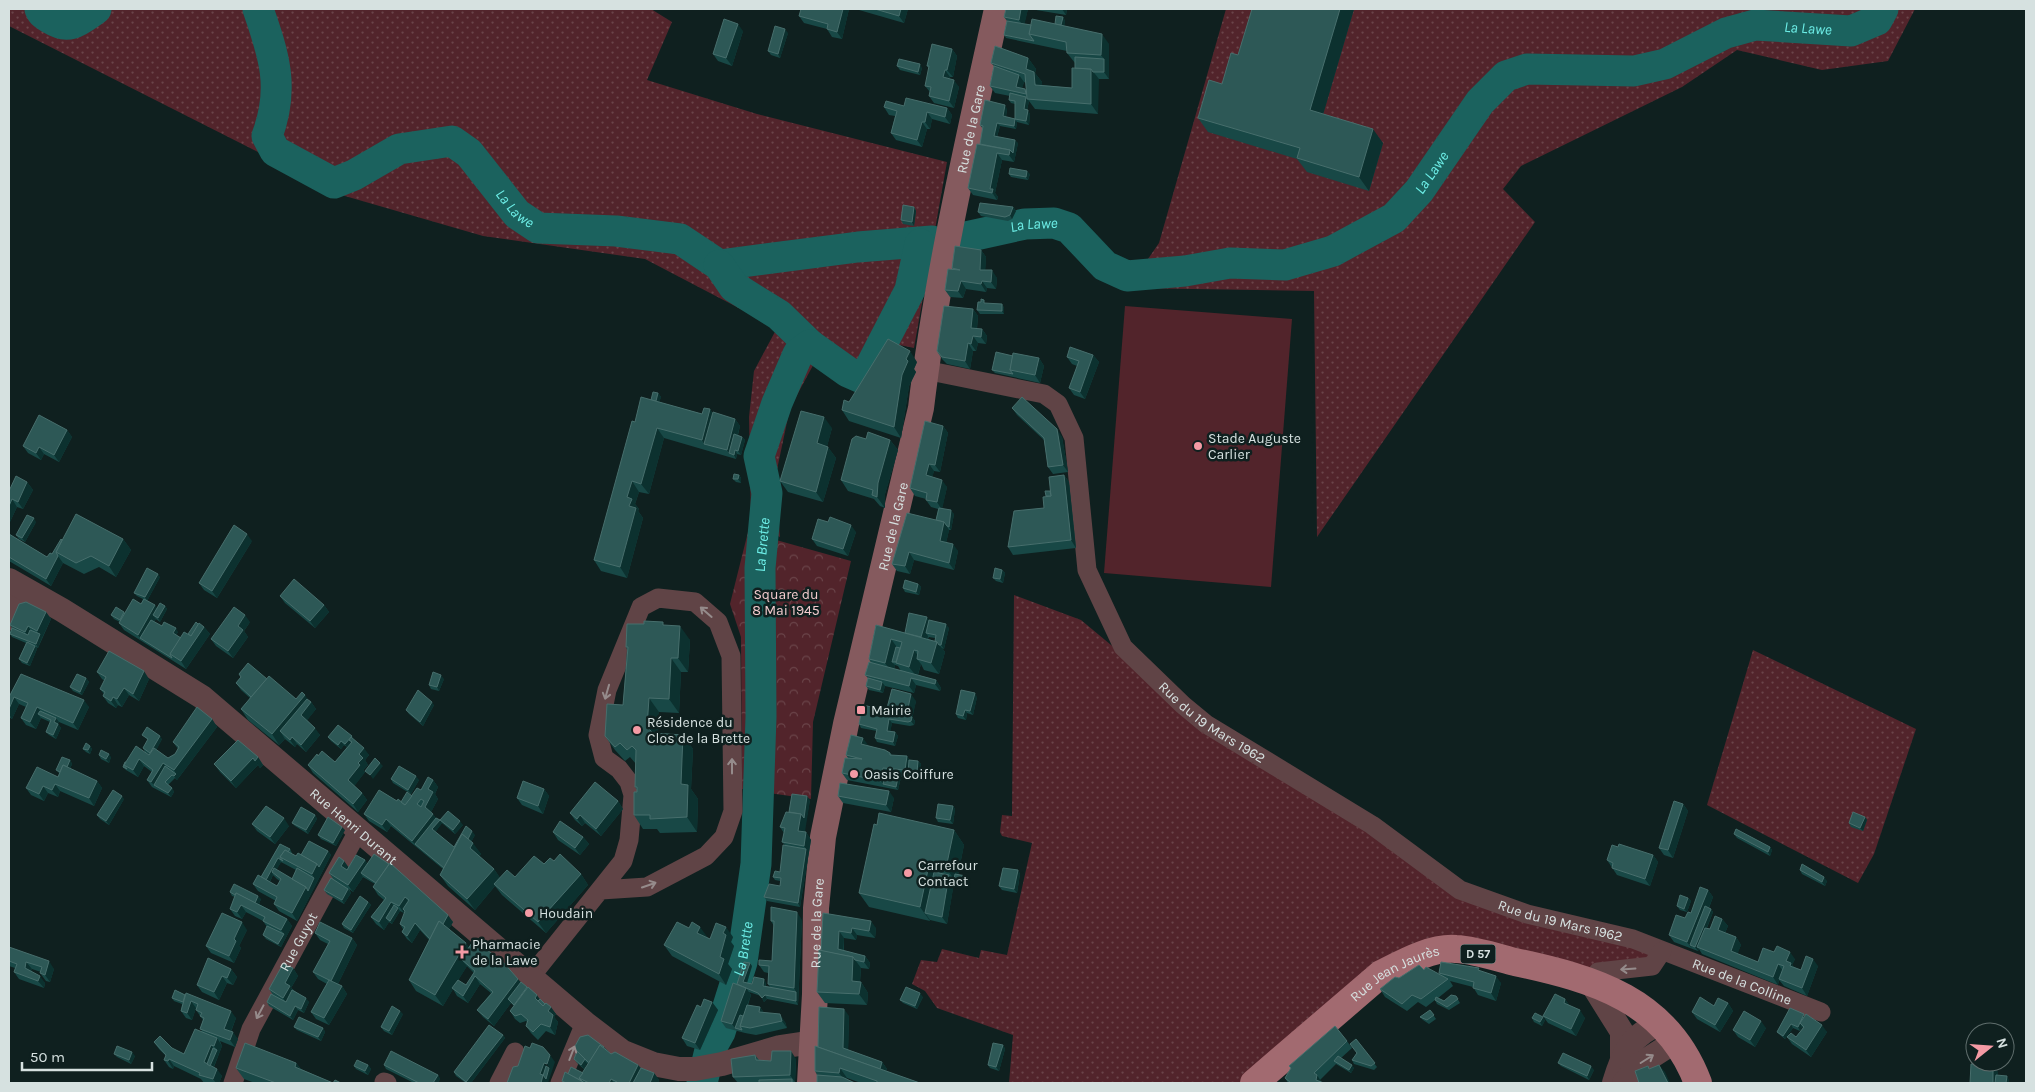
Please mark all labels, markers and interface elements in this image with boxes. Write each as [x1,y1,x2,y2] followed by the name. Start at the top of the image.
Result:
[1784,18,1832,39] water label: La Lawe
[953,83,989,175] street label: Rue de la Gare
[1411,148,1452,198] water label: La Lawe
[492,186,538,232] water label: La Lawe
[1008,214,1058,236] water label: La Lawe
[1208,430,1301,463] place label: Stade Auguste Carlier
[1192,440,1204,452] marker: Stade Auguste Carlier
[874,480,912,572] street label: Rue de la Gare
[751,517,774,572] water label: La Brette
[752,586,820,619] park label: Square du 8 Mai 1945
[699,606,712,618] one-way arrow
[1155,678,1268,767] street label: Rue du 19 Mars 1962
[602,683,611,699] one-way arrow
[871,702,911,719] place label: Mairie
[855,704,867,716] marker: Mairie
[647,714,750,747] place label: Résidence du Clos de la Brette
[631,724,643,736] marker: Résidence du Clos de la Brette
[727,758,737,774] one-way arrow
[864,766,954,783] place label: Oasis Coiffure
[848,768,860,780] marker: Oasis Coiffure
[307,784,401,868] street label: Rue Henri Durant
[918,857,979,890] place label: Carrefour Contact
[902,867,914,879] marker: Carrefour Contact
[807,877,827,968] street label: Rue de la Gare
[641,880,656,889] one-way arrow
[1496,896,1624,945] street label: Rue du 19 Mars 1962
[539,905,593,922] place label: Houdain
[523,907,535,919] marker: Houdain
[275,909,321,974] street label: Rue Guyot
[729,921,757,978] water label: La Brette
[472,936,540,969] place label: Pharmacie de la Lawe
[1347,942,1441,1005] street label: Rue Jean Jaurès
[1460,944,1496,964] road number: D 57
[456,946,468,958] marker: Pharmacie de la Lawe
[1690,954,1794,1008] street label: Rue de la Colline
[1620,964,1636,973] one-way arrow
[255,1004,264,1019] one-way arrow
[1965,1022,2015,1072] north arrow
[1992,1036,2012,1051] text: N
[22,1040,152,1072] scale bar
[568,1045,577,1061] one-way arrow
[30,1048,65,1066] text: 50 m
[1640,1054,1654,1064] one-way arrow

